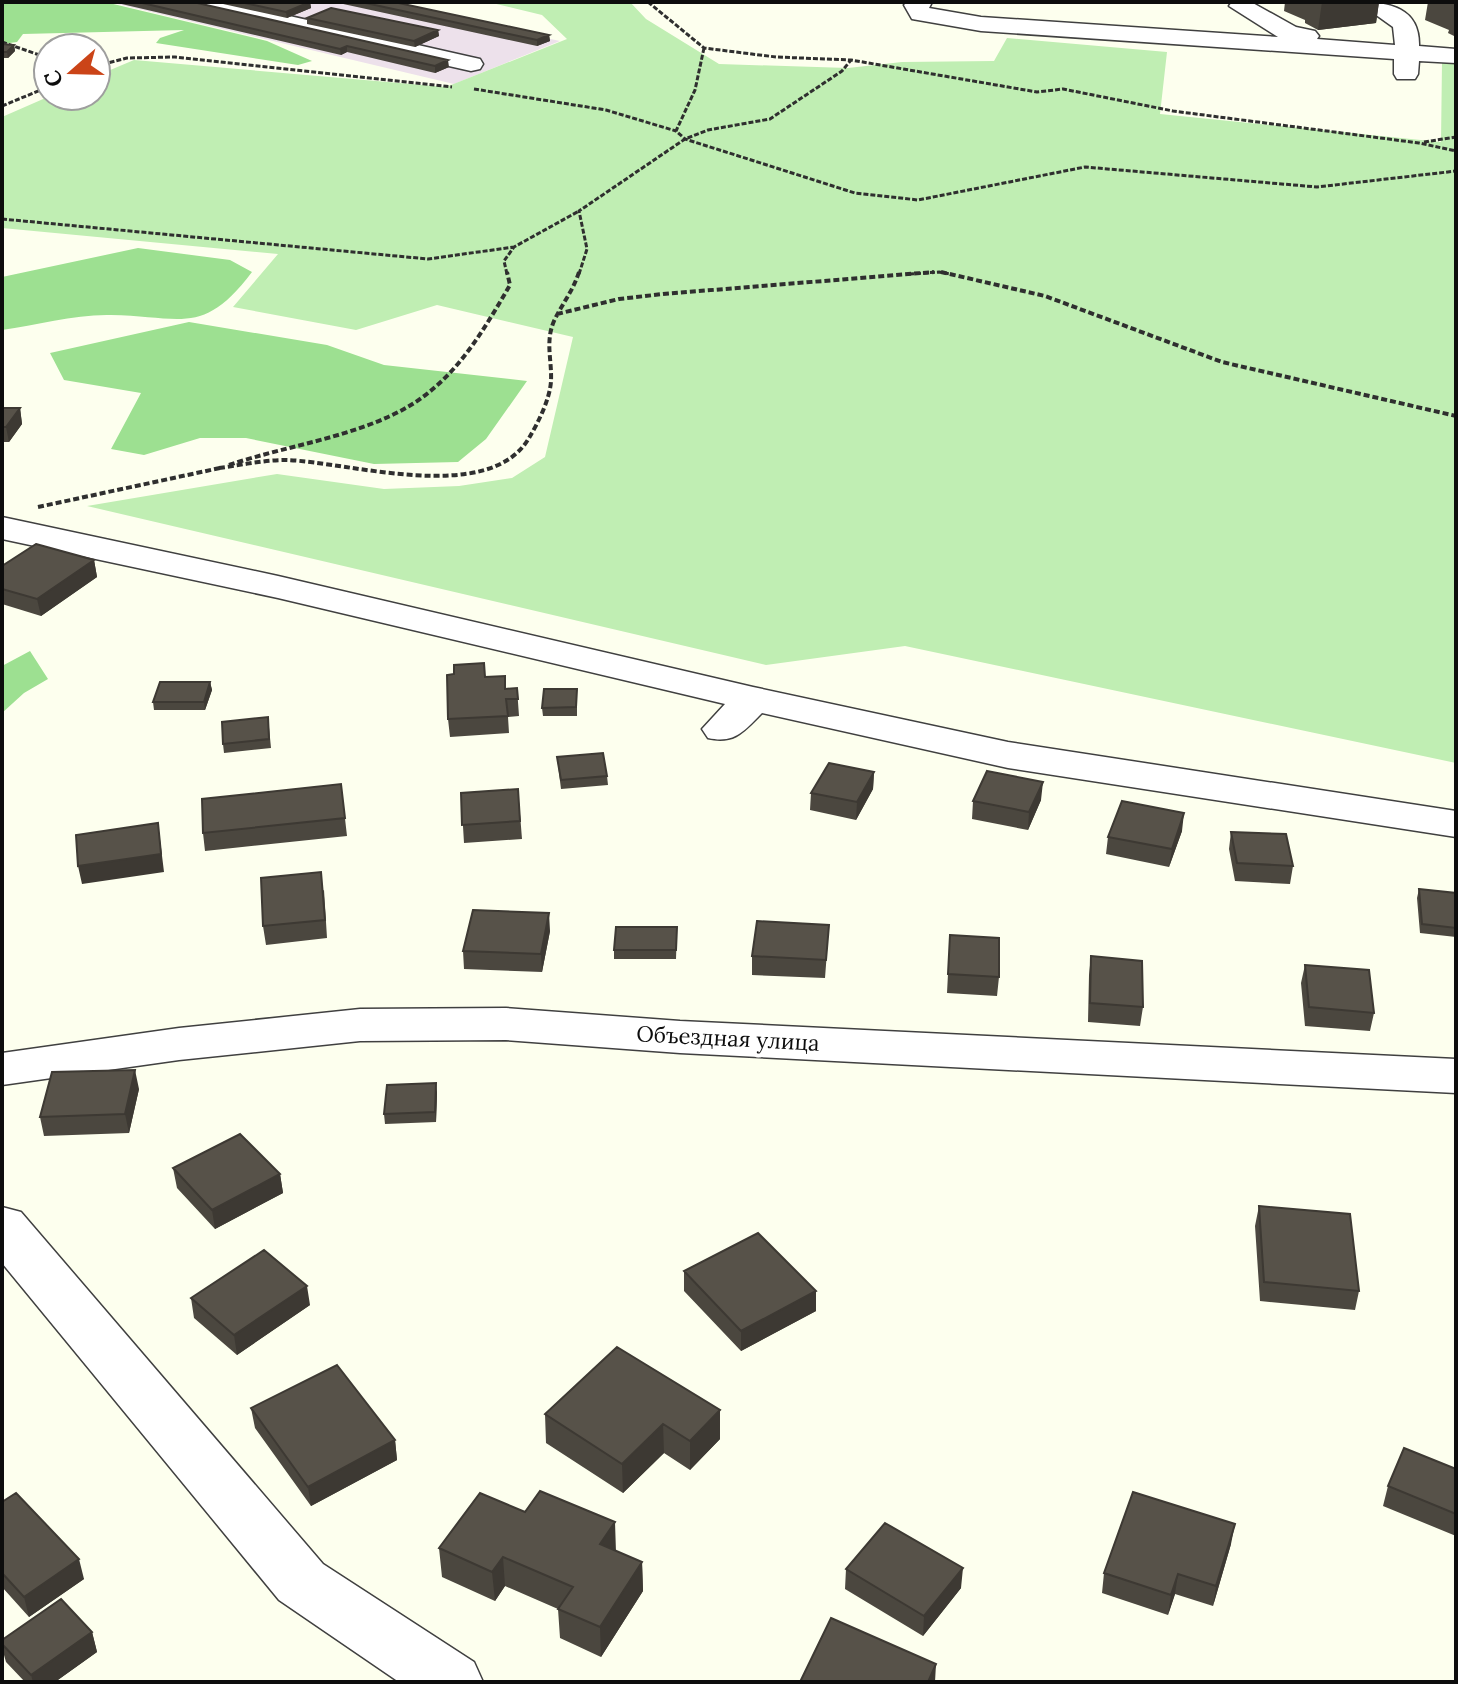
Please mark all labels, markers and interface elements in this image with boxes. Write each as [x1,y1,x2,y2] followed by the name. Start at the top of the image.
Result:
[32,32,112,112] north arrow
[37,67,69,91] text: С
[636,1019,820,1057] street label: Объездная улица

